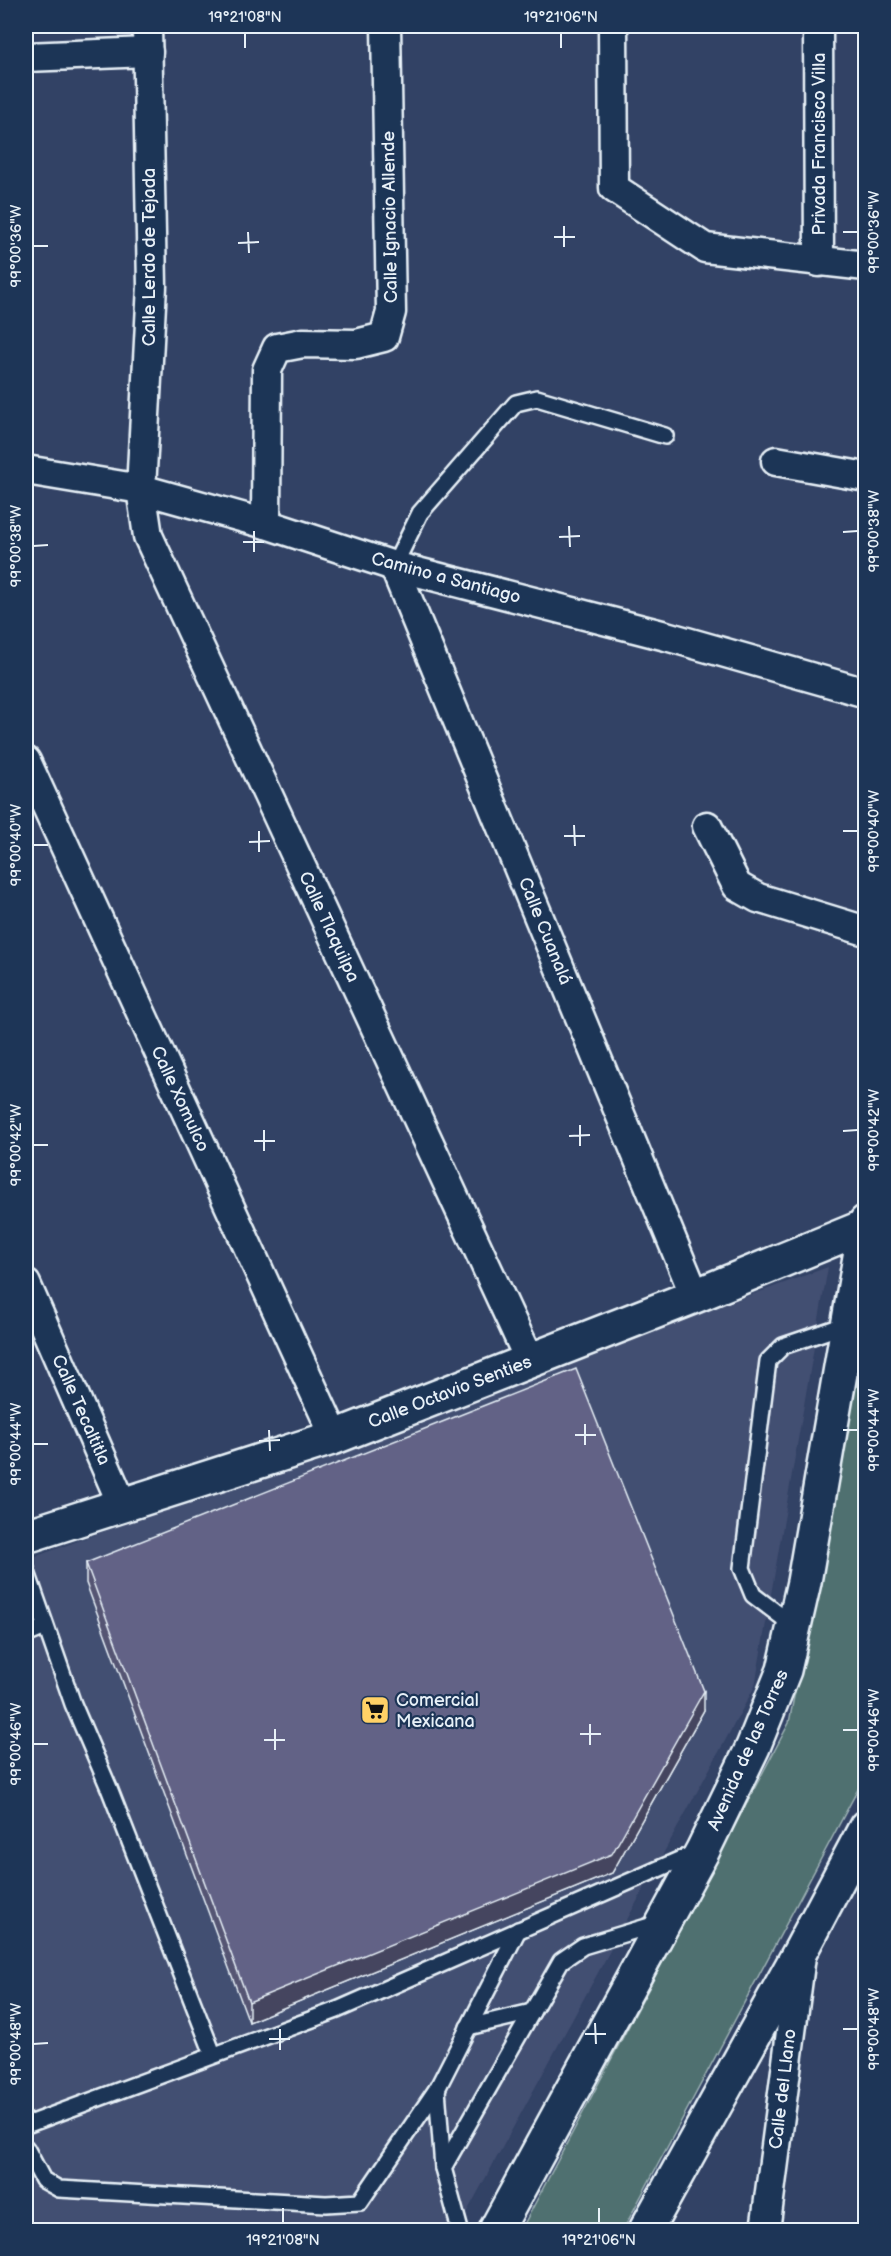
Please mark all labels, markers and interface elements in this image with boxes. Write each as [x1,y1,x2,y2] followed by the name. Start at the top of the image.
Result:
[208,8,282,27] text: 19°21'08"N
[524,8,598,27] text: 19°21'06"N
[809,53,830,235] street label: Privada Francisco Villa
[378,130,402,303] street label: Calle Ignacio Allende
[139,168,160,346] street label: Calle Lerdo de Tejada
[865,190,884,273] text: 99°00'36"W
[7,204,26,287] text: 99°00'36"W
[865,489,884,572] text: 99°00'38"W
[7,504,26,587] text: 99°00'38"W
[369,548,523,608] street label: Camino a Santiago
[865,789,884,872] text: 99°00'40"W
[7,803,26,886] text: 99°00'40"W
[294,868,364,986] street label: Calle Tlaquilpa
[514,874,576,988] street label: Calle Cuanalá
[146,1043,214,1155] street label: Calle Xomulco
[865,1088,884,1171] text: 99°00'42"W
[7,1103,26,1186] text: 99°00'42"W
[365,1351,535,1433] street label: Calle Octavio Senties
[47,1352,115,1468] street label: Calle Tecaltitla
[865,1388,884,1471] text: 99°00'44"W
[7,1402,26,1485] text: 99°00'44"W
[703,1666,793,1834] street label: Avenida de las Torres
[865,1688,884,1771] text: 99°00'46"W
[396,1690,479,1732] place label: Comercial Mexicana
[359,1694,391,1726] supermarket icon: Comercial Mexicana
[7,1702,26,1785] text: 99°00'46"W
[865,1987,884,2070] text: 99°00'48"W
[7,2002,26,2085] text: 99°00'48"W
[765,2028,801,2150] street label: Calle del Llano
[246,2231,320,2250] text: 19°21'08"N
[562,2231,636,2250] text: 19°21'06"N

